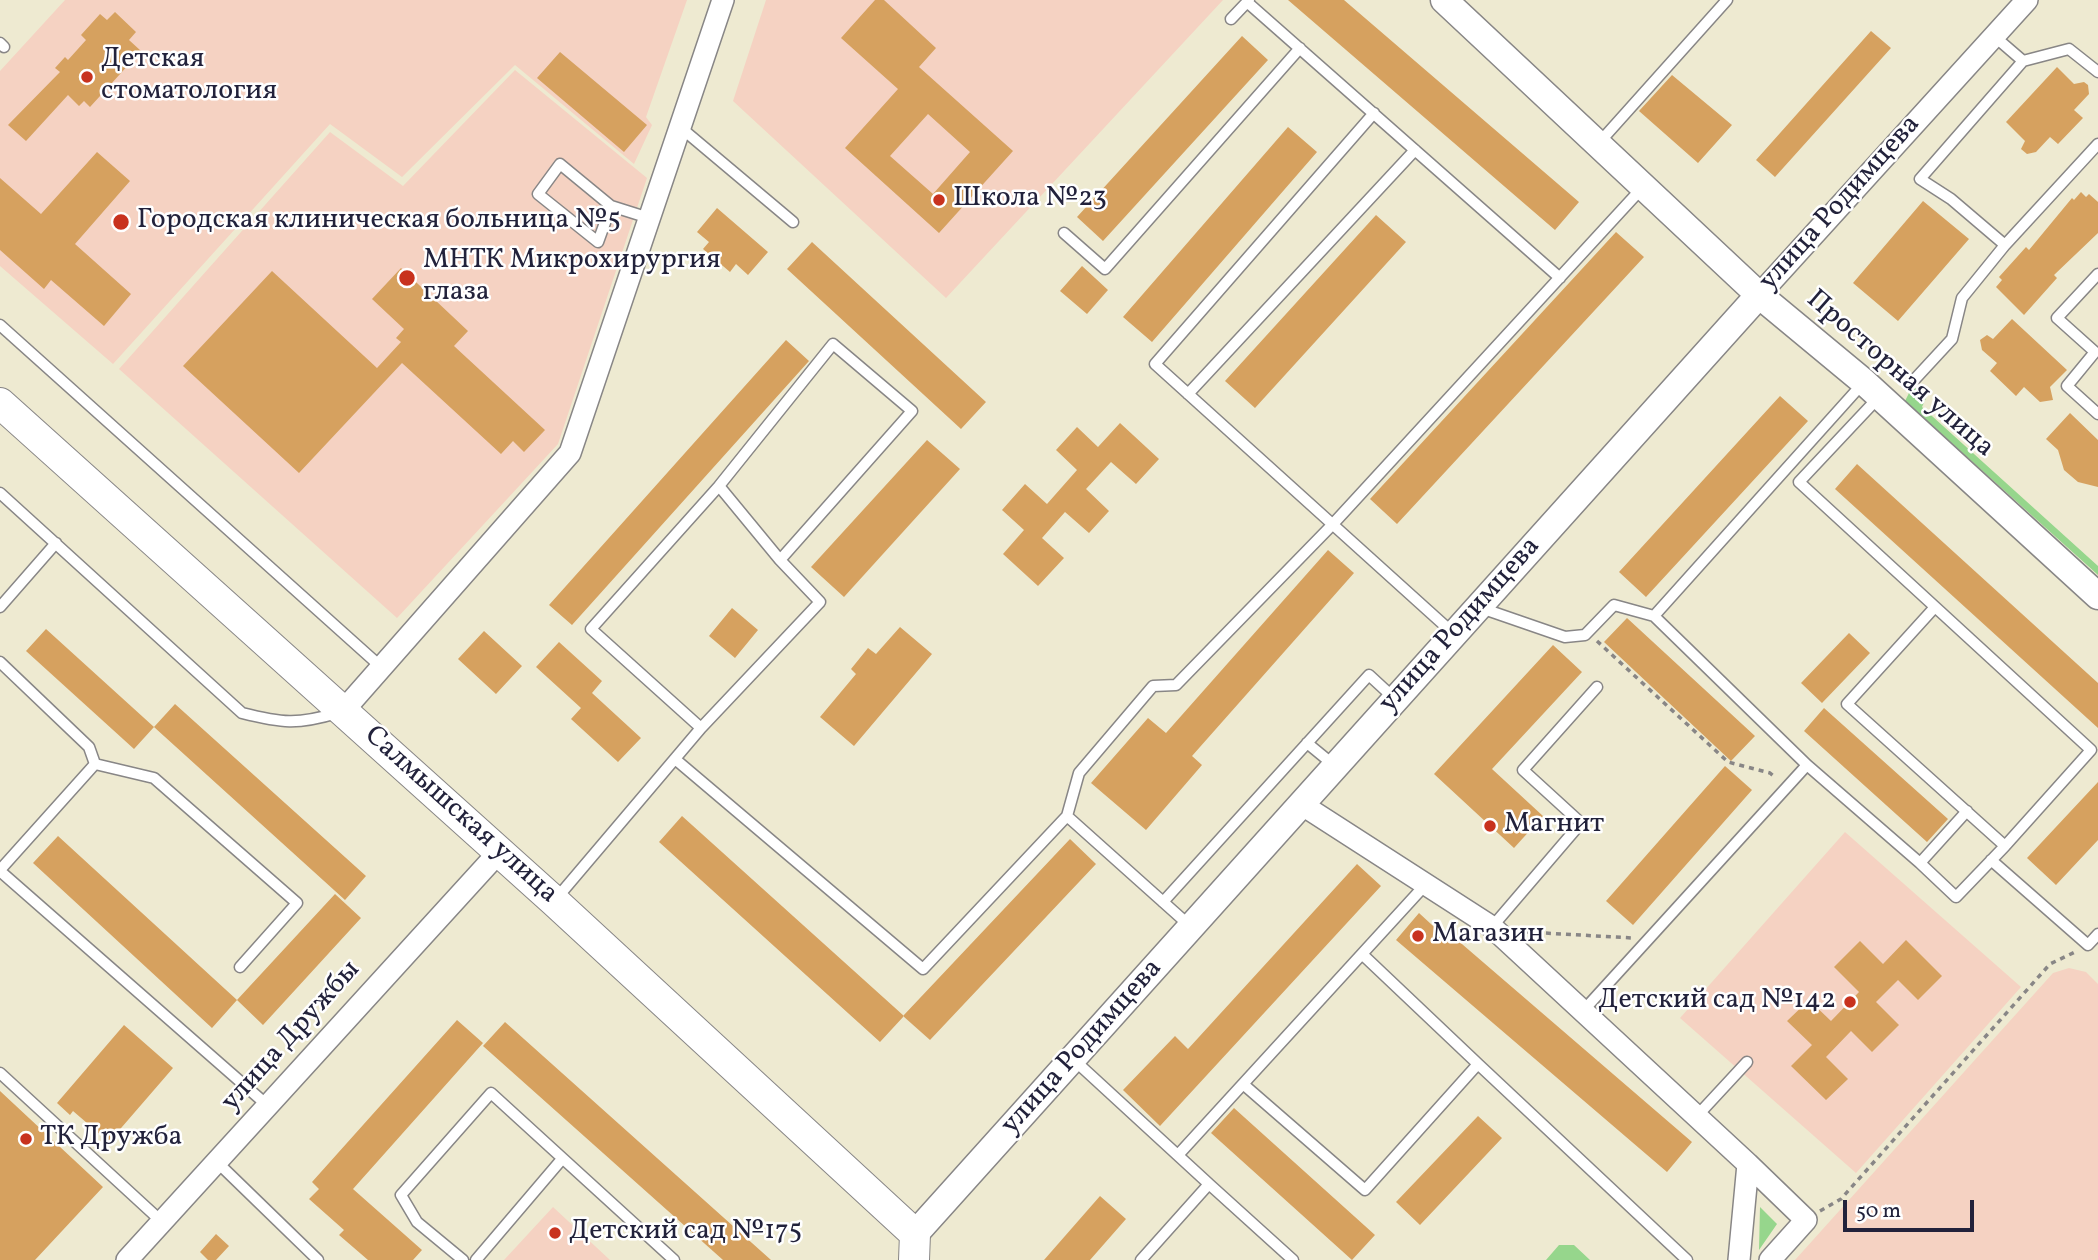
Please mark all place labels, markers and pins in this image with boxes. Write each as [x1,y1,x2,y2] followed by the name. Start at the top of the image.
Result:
[101,44,277,110] place label: Детская стоматология
[79,69,95,85] marker: Детская стоматология
[953,183,1107,217] place label: Школа №23
[931,192,947,208] marker: Школа №23
[137,205,621,239] place label: Городская клиническая больница №5
[111,212,131,232] marker: Городская клиническая больница №5
[423,245,721,311] place label: МНТК Микрохирургия глаза
[397,268,417,288] marker: МНТК Микрохирургия глаза
[1504,809,1604,843] place label: Магнит
[1482,818,1498,834] marker: Магнит
[1432,919,1544,953] place label: Магазин
[1410,928,1426,944] marker: Магазин
[1598,985,1836,1019] place label: Детский сад №142
[1842,994,1858,1010] marker: Детский сад №142
[40,1122,182,1156] place label: ТК Дружба
[18,1131,34,1147] marker: ТК Дружба
[569,1216,802,1250] place label: Детский сад №175
[547,1225,563,1241] marker: Детский сад №175

